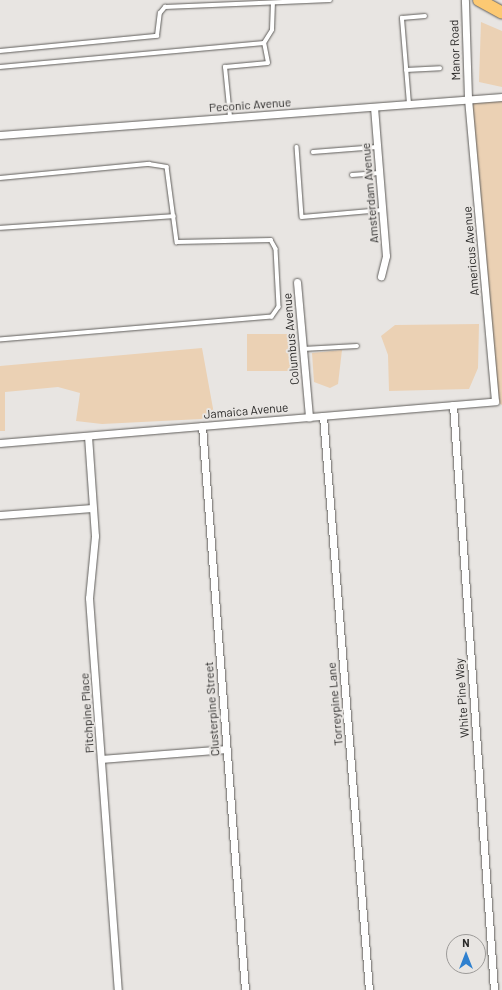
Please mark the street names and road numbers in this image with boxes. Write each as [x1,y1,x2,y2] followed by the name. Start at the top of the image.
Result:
[447,19,463,81] street label: Manor Road
[208,95,292,115] street label: Peconic Avenue
[358,142,382,244] street label: Amsterdam Avenue
[460,206,482,296] street label: Americus Avenue
[280,292,302,386] street label: Columbus Avenue
[203,400,289,422] street label: Jamaica Avenue
[452,658,472,738] street label: White Pine Way
[202,661,222,757] street label: Clusterpine Street
[324,662,346,746] street label: Torreypine Lane
[77,672,97,754] street label: Pitchpine Place

